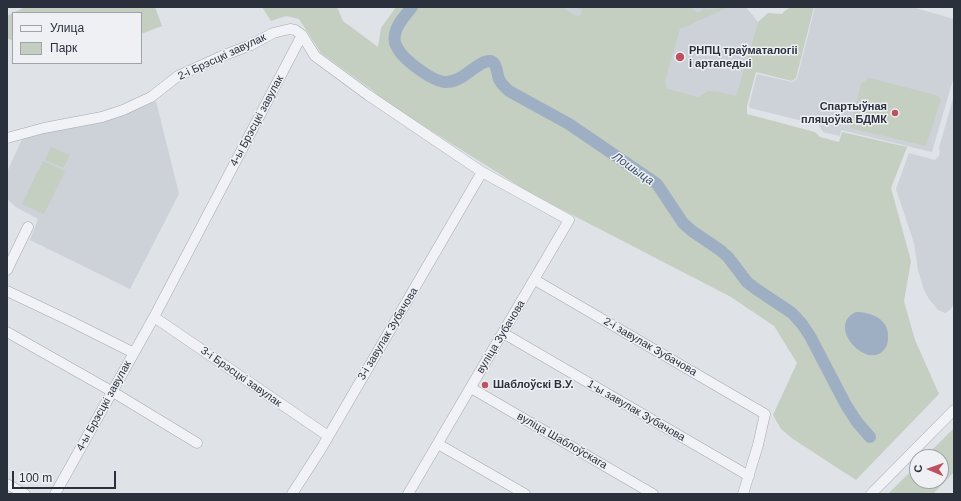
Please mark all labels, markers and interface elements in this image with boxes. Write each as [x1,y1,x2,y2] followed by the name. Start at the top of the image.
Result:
[12,12,142,64] legend
[50,21,84,35] text: Улица
[176,31,268,83] street label: 2-і Брэсцкі завулак
[50,41,77,55] text: Парк
[689,44,797,70] place label: РНПЦ траўматалогіі і артапедыі
[674,51,686,63] marker: РНПЦ траўматалогіі і артапедыі
[227,73,287,169] street label: 4-ы Брэсцкі завулак
[801,100,887,126] place label: Спартыўная пляцоўка БДМК
[890,108,900,118] marker: Спартыўная пляцоўка БДМК
[609,150,657,188] water label: Лошыца
[355,285,421,383] street label: 3-і завулак Зубачова
[474,298,528,376] street label: вуліца Зубачова
[601,315,699,379] street label: 2-і завулак Зубачова
[198,344,284,410] street label: 3-і Брэсцкі завулак
[74,359,134,453] street label: 4-ы Брэсцкі завулак
[493,378,574,392] place label: Шаблоўскі В.У.
[585,378,687,444] street label: 1-ы завулак Зубачова
[480,380,490,390] marker: Шаблоўскі В.У.
[515,410,609,472] street label: вуліца Шаблоўскага
[909,449,949,489] north arrow
[14,463,118,489] scale bar
[912,464,924,473] text: С
[19,471,52,485] text: 100 m

